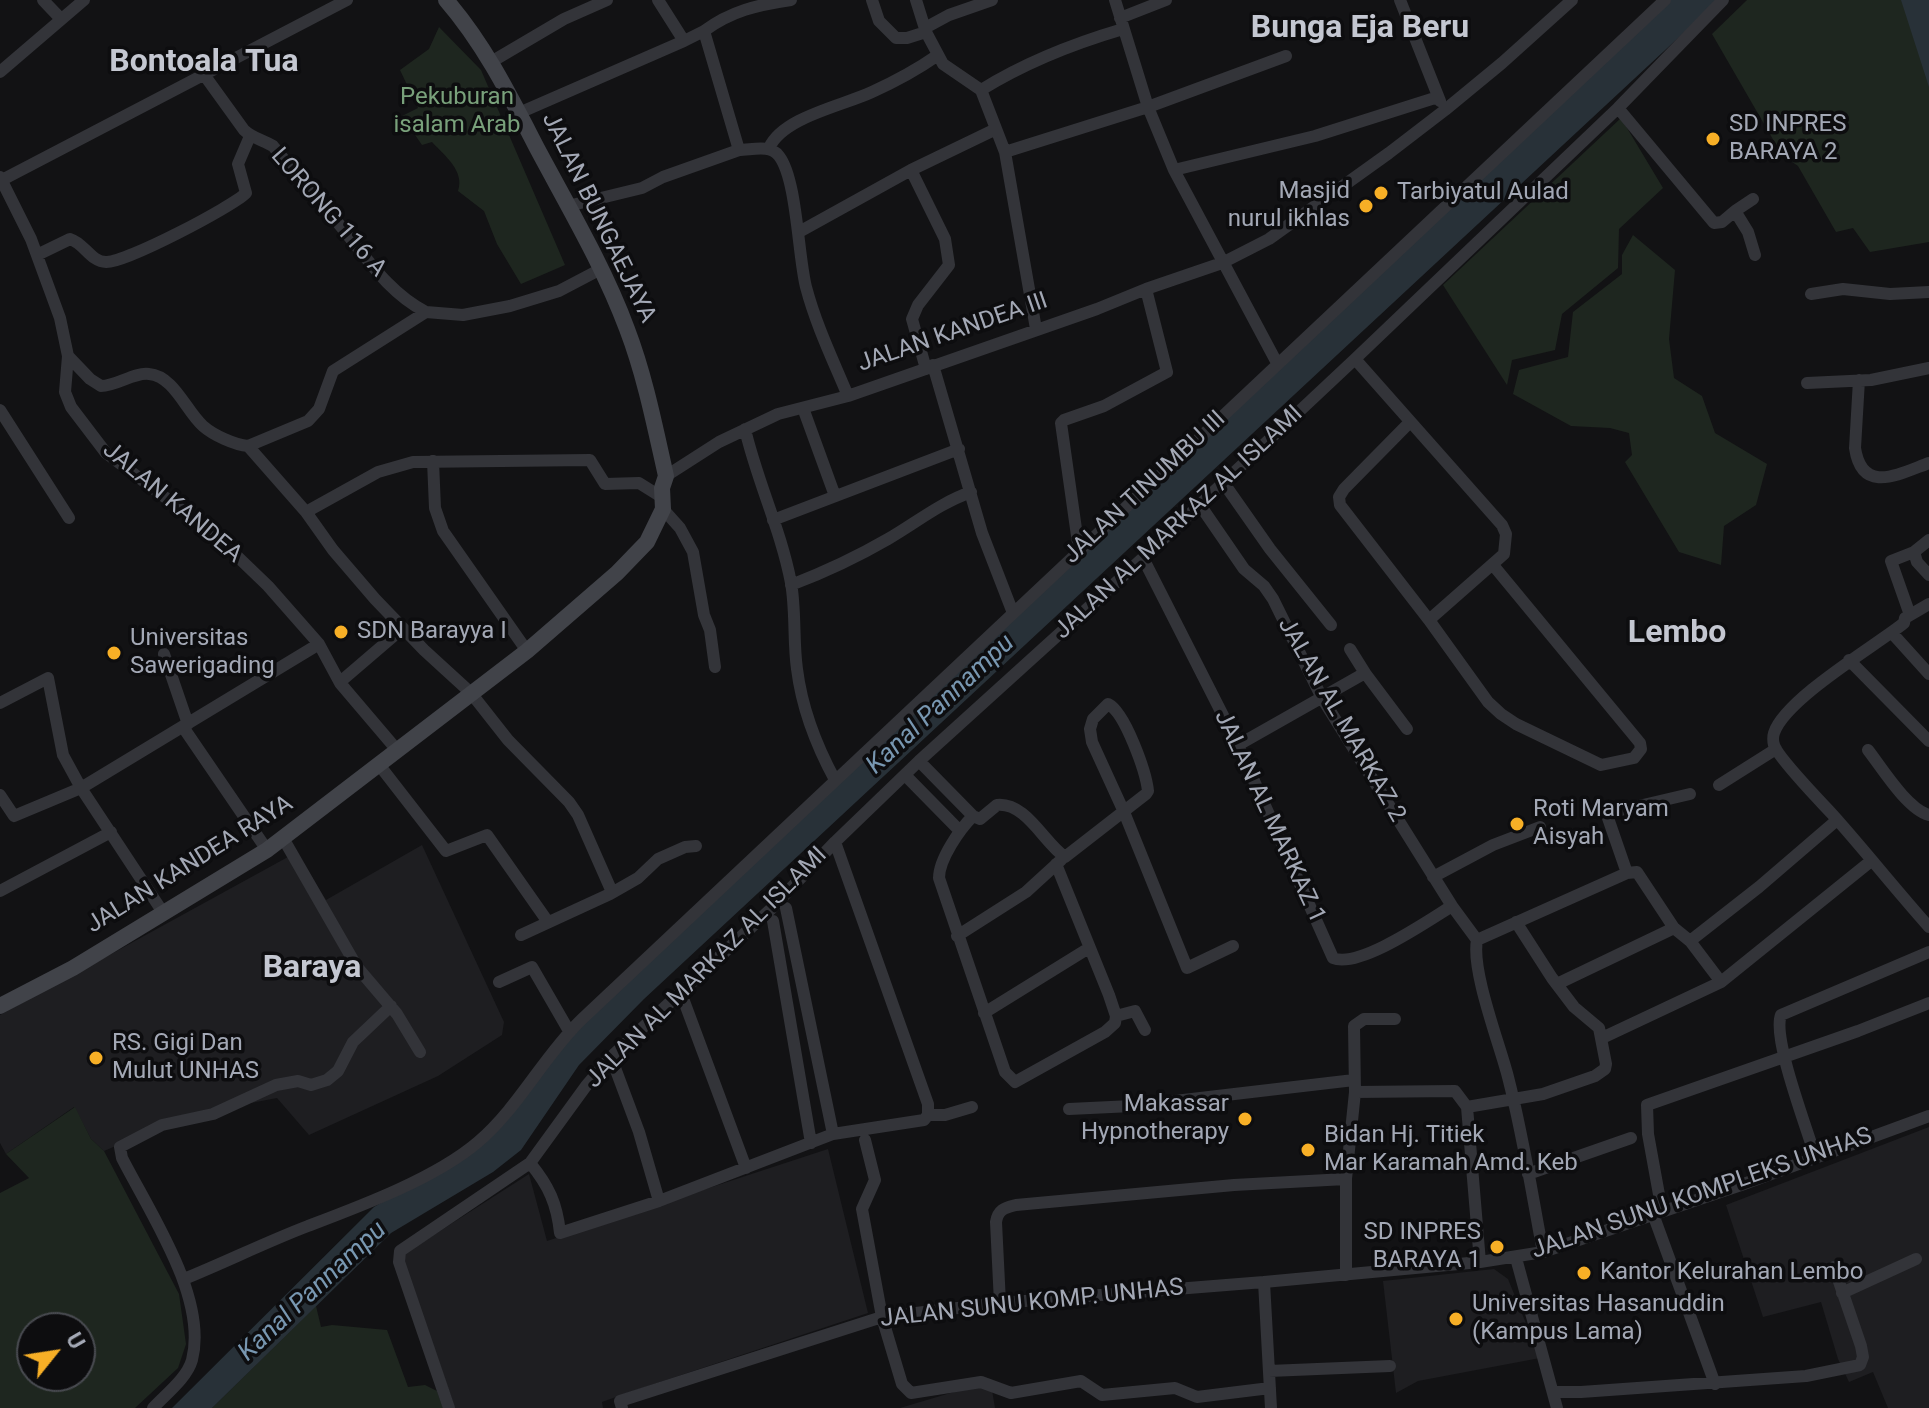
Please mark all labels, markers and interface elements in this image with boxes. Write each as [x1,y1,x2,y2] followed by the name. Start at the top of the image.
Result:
[1251,10,1469,48] district label: Bunga Eja Beru
[109,44,299,82] district label: Bontoala Tua
[393,84,521,140] park label: Pekuburan isalam Arab
[535,108,661,328] street label: JALAN BUNGAEJAYA
[1729,111,1846,167] place label: SD INPRES BARAYA 2
[1704,130,1722,148] marker: SD INPRES BARAYA 2
[264,143,392,283] street label: LORONG 116 A
[1228,178,1350,234] place label: Masjid nurul ikhlas
[1397,179,1569,207] place label: Tarbiyatul Aulad
[1372,184,1390,202] marker: Tarbiyatul Aulad
[1357,197,1375,215] marker: Masjid nurul ikhlas
[854,287,1052,379] street label: JALAN KANDEA III
[1049,400,1309,646] street label: JALAN AL MARKAZ AL ISLAMI
[1058,405,1232,571] street label: JALAN TINUMBU III
[96,436,248,570] street label: JALAN KANDEA
[1271,613,1411,827] street label: JALAN AL MARKAZ 2
[1628,615,1726,653] district label: Lembo
[357,618,507,646] place label: SDN Barayya I
[332,623,350,641] marker: SDN Barayya I
[130,625,275,681] place label: Universitas Sawerigading
[861,628,1021,782] water label: Kanal Pannampu
[105,644,123,662] marker: Universitas Sawerigading
[1207,706,1331,928] street label: JALAN AL MARKAZ 1
[82,790,298,940] street label: JALAN KANDEA RAYA
[1533,796,1669,852] place label: Roti Maryam Aisyah
[1508,815,1526,833] marker: Roti Maryam Aisyah
[580,841,834,1095] street label: JALAN AL MARKAZ AL ISLAMI
[263,950,361,988] district label: Baraya
[112,1030,259,1086] place label: RS. Gigi Dan Mulut UNHAS
[87,1049,105,1067] marker: RS. Gigi Dan Mulut UNHAS
[1081,1091,1229,1147] place label: Makassar Hypnotherapy
[1236,1110,1254,1128] marker: Makassar Hypnotherapy
[1324,1122,1578,1178] place label: Bidan Hj. Titiek Mar Karamah Amd. Keb
[1528,1122,1876,1266] street label: JALAN SUNU KOMPLEKS UNHAS
[1299,1141,1317,1159] marker: Bidan Hj. Titiek Mar Karamah Amd. Keb
[233,1215,393,1369] water label: Kanal Pannampu
[1364,1219,1481,1275] place label: SD INPRES BARAYA 1
[1488,1238,1506,1256] marker: SD INPRES BARAYA 1
[1600,1259,1863,1287] place label: Kantor Kelurahan Lembo
[1575,1264,1593,1282] marker: Kantor Kelurahan Lembo
[879,1274,1185,1334] street label: JALAN SUNU KOMP. UNHAS
[1472,1291,1725,1347] place label: Universitas Hasanuddin (Kampus Lama)
[1447,1310,1465,1328] marker: Universitas Hasanuddin (Kampus Lama)
[16,1312,96,1392] north arrow
[61,1328,90,1353] text: U

